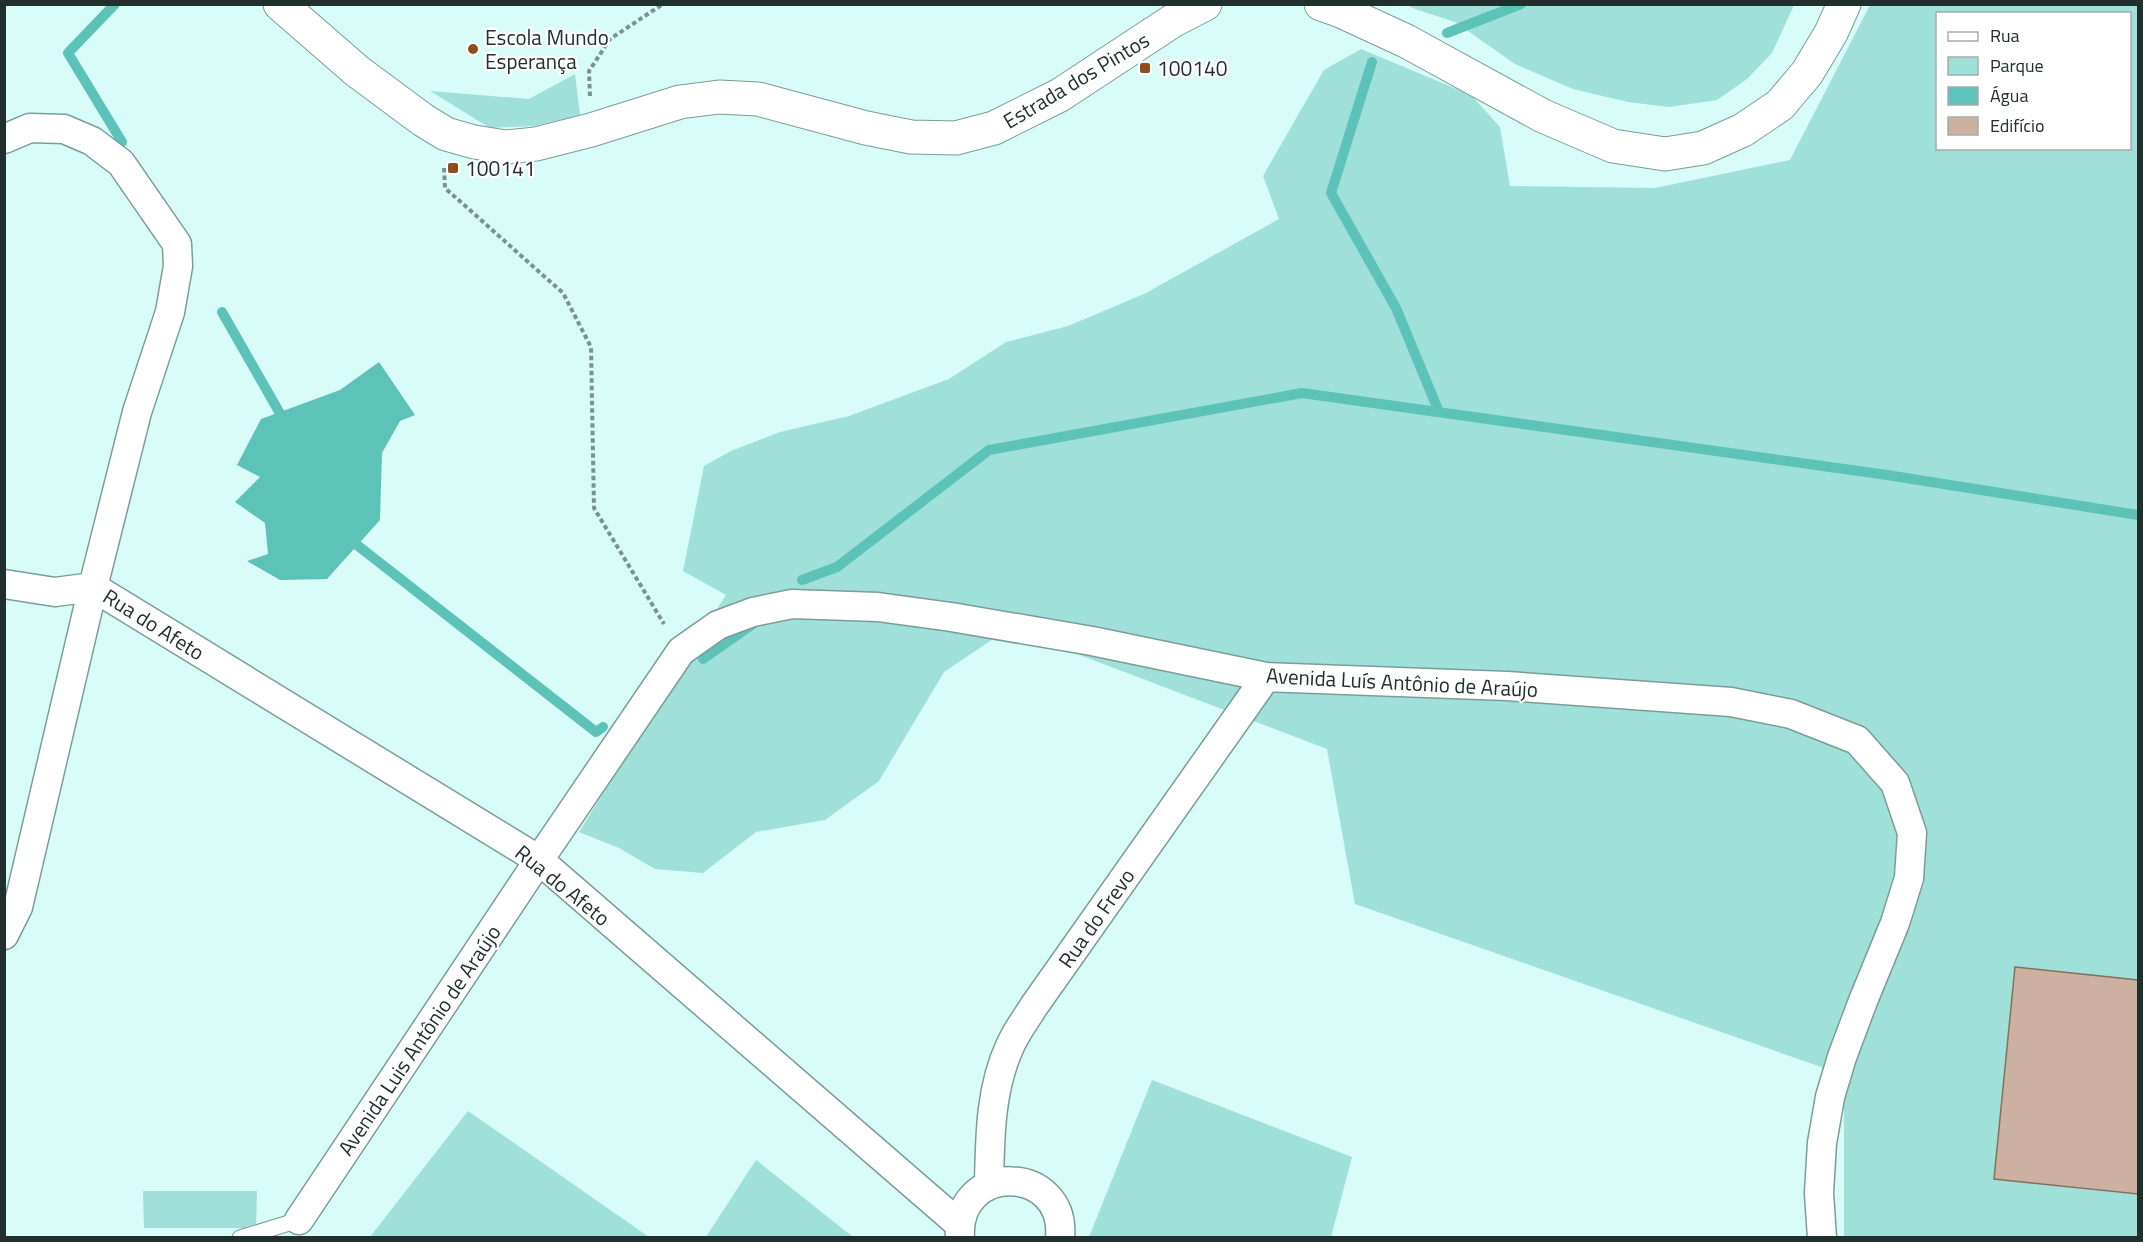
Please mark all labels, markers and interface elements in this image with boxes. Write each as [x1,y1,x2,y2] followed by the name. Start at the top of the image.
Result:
[1936,12,2131,150] legend
[485,21,609,77] place label: Escola Mundo Esperança
[1990,22,2020,49] text: Rua
[997,24,1155,136] street label: Estrada dos Pintos
[466,42,480,56] marker: Escola Mundo Esperança
[1157,52,1228,84] place label: 100140
[1990,52,2044,79] text: Parque
[1138,61,1152,75] marker: 100140
[1990,82,2028,109] text: Água
[1990,112,2044,139] text: Edifício
[465,152,536,184] place label: 100141
[446,161,460,175] marker: 100141
[97,580,211,668] street label: Rua do Afeto
[1265,659,1539,705] street label: Avenida Luís Antônio de Araújo
[509,837,617,933] street label: Rua do Afeto
[1050,862,1142,974] street label: Rua do Frevo
[330,918,508,1162] street label: Avenida Luis Antônio de Araújo

